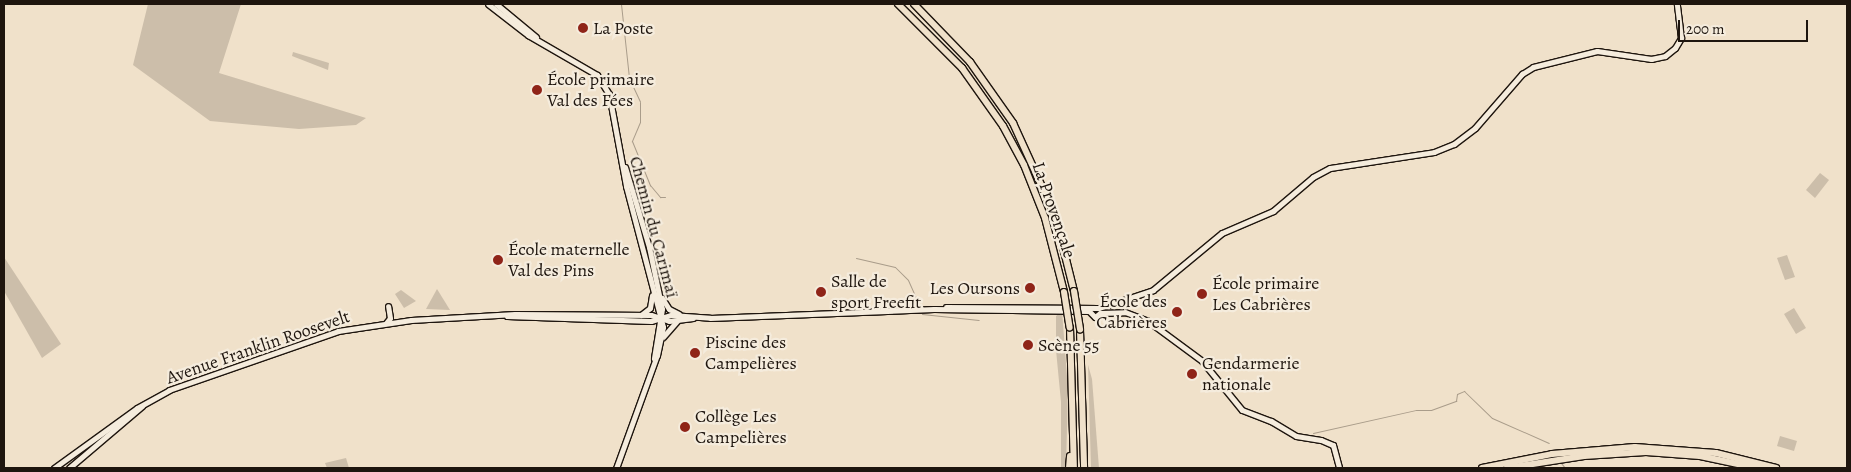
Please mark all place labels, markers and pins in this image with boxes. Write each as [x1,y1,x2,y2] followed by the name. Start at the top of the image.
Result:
[593,17,653,39] place label: La Poste
[577,22,589,34] marker: La Poste
[547,69,654,112] place label: École primaire Val des Fées
[531,84,543,96] marker: École primaire Val des Fées
[508,239,630,282] place label: École maternelle Val des Pins
[492,254,504,266] marker: École maternelle Val des Pins
[831,271,921,314] place label: Salle de sport Freefit
[1212,273,1319,316] place label: École primaire Les Cabrières
[930,277,1020,299] place label: Les Oursons
[1024,282,1036,294] marker: Les Oursons
[815,286,827,298] marker: Salle de sport Freefit
[1196,288,1208,300] marker: École primaire Les Cabrières
[1096,291,1167,334] place label: École des Cabrières
[1171,306,1183,318] marker: École des Cabrières
[705,332,797,374] place label: Piscine des Campelières
[1038,334,1100,356] place label: Scène 55
[1022,339,1034,351] marker: Scène 55
[689,347,701,359] marker: Piscine des Campelières
[1202,353,1300,396] place label: Gendarmerie nationale
[1186,368,1198,380] marker: Gendarmerie nationale
[695,406,787,448] place label: Collège Les Campelières
[679,421,691,433] marker: Collège Les Campelières

